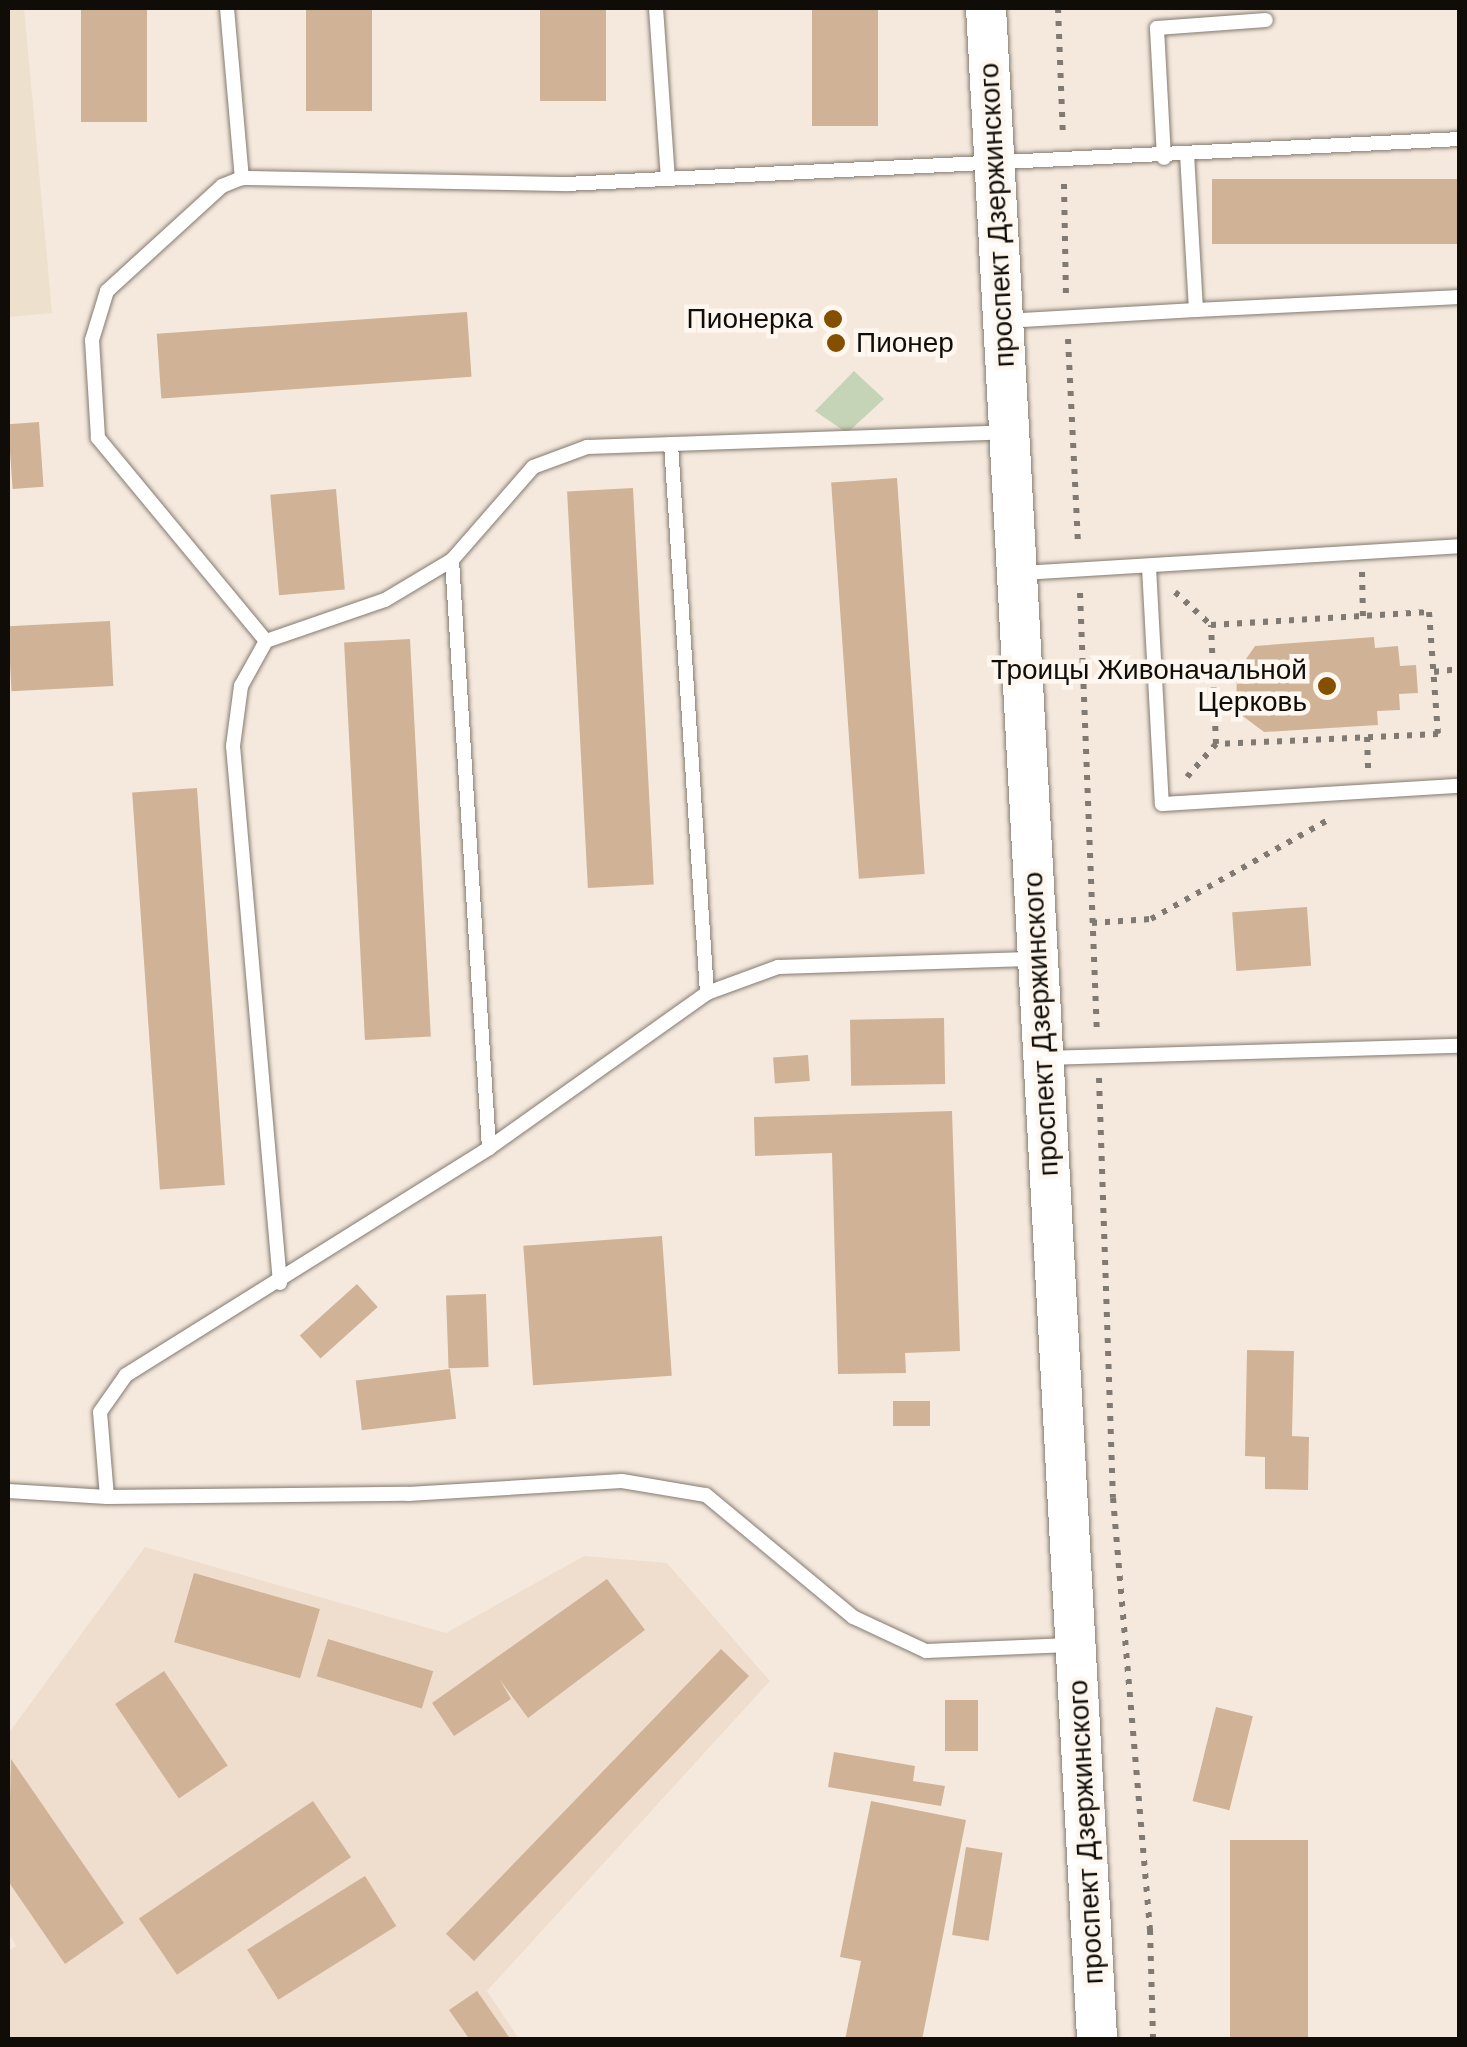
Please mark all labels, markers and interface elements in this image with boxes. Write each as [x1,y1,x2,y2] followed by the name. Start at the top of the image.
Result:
[972,62,1022,368] street label: проспект Дзержинского
[687,302,813,336] place label: Пионерка
[822,308,844,330] marker: Пионерка
[856,326,954,360] place label: Пионер
[825,332,847,354] marker: Пионер
[991,653,1307,719] place label: Троицы Живоначальной Церковь
[1316,675,1338,697] marker: Троицы Живоначальной Церковь
[1016,871,1066,1177] street label: проспект Дзержинского
[1061,1679,1111,1985] street label: проспект Дзержинского

